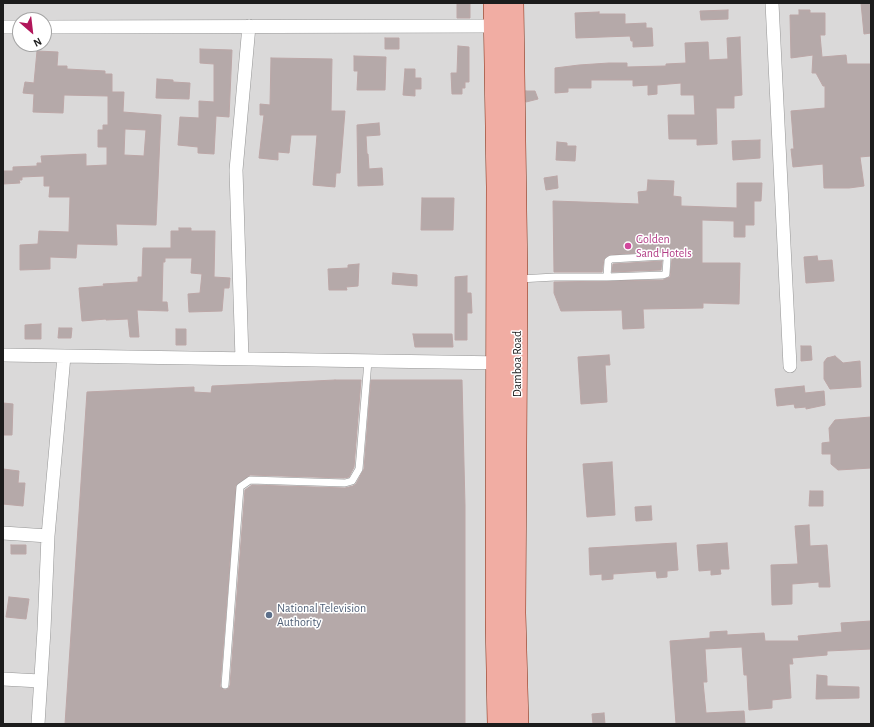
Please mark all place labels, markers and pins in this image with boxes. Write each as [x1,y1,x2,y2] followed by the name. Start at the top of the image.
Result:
[636,232,692,260] place label: Golden Sand Hotels
[623,241,633,251] marker: Golden Sand Hotels
[277,601,366,629] place label: National Television Authority
[264,610,274,620] marker: National Television Authority

